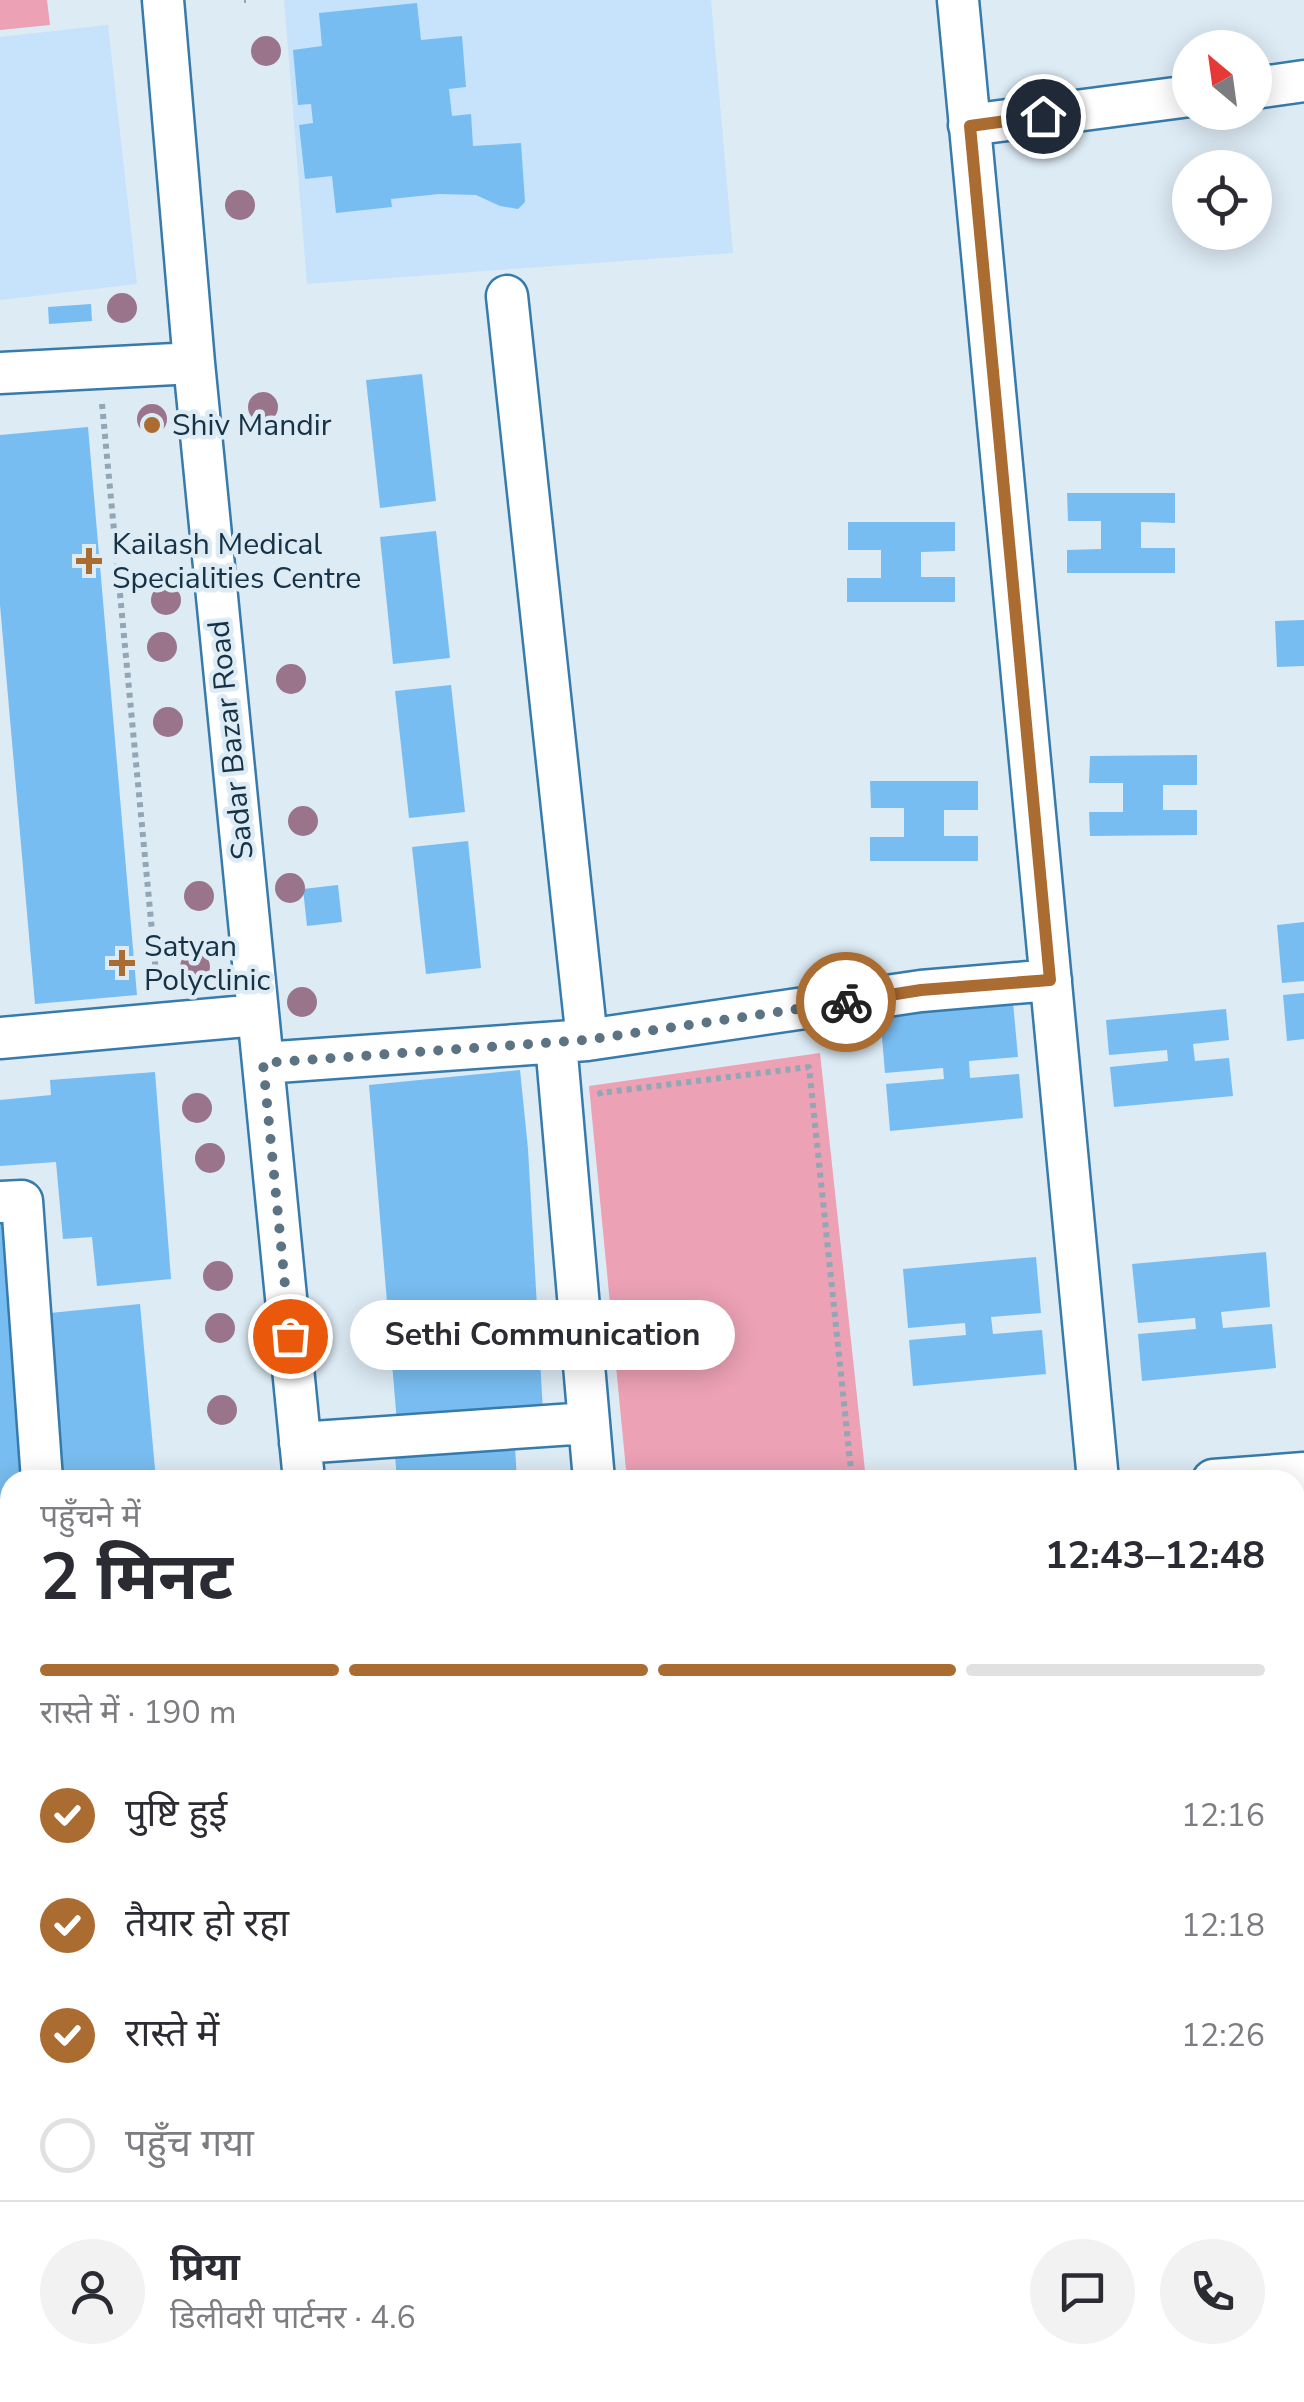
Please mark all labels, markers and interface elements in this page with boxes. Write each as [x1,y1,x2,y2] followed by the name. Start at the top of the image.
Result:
[1172,30,1272,130] north arrow
[1172,30,1272,250] map controls
[1001,74,1086,159] pin
[1016,89,1071,144] icon: home
[1172,150,1272,250] button: locate
[172,405,332,446] place label: Shiv Mandir
[141,414,163,436] marker: Shiv Mandir
[112,524,361,599] place label: Kailash Medical Specialities Centre
[76,548,102,574] marker: Kailash Medical Specialities Centre
[198,618,264,862] street label: Sadar Bazar Road
[144,926,270,1001] place label: Satyan Polyclinic
[109,950,135,976] marker: Satyan Polyclinic
[796,952,896,1052] courier
[819,975,874,1030] icon: bike
[248,1294,333,1379] pin
[350,1301,735,1371] callout: Sethi Communication
[263,1309,318,1364] icon: bag
[385,1313,700,1356] text: Sethi Communication
[40,1495,141,1538] text: पहुँचने में
[1045,1530,1265,1581] text: 12:43–12:48
[40,1533,233,1622] text: 2 मिनट
[40,1691,236,1734] text: रास्ते में · 190 m
[40,1788,95,1843] icon: check
[125,1788,227,1839] text: पुष्टि हुई
[1181,1794,1265,1837] text: 12:16
[40,1898,95,1953] icon: check
[125,1898,289,1949] text: तैयार हो रहा
[1181,1904,1265,1947] text: 12:18
[40,2008,95,2063] icon: check
[125,2008,219,2059] text: रास्ते में
[1181,2014,1265,2057] text: 12:26
[125,2118,254,2169] text: पहुँच गया
[40,2239,145,2344] button: person
[1030,2239,1135,2344] button: chat
[1160,2239,1265,2344] button: phone
[170,2242,240,2293] text: प्रिया
[170,2296,416,2339] text: डिलीवरी पार्टनर · 4.6

